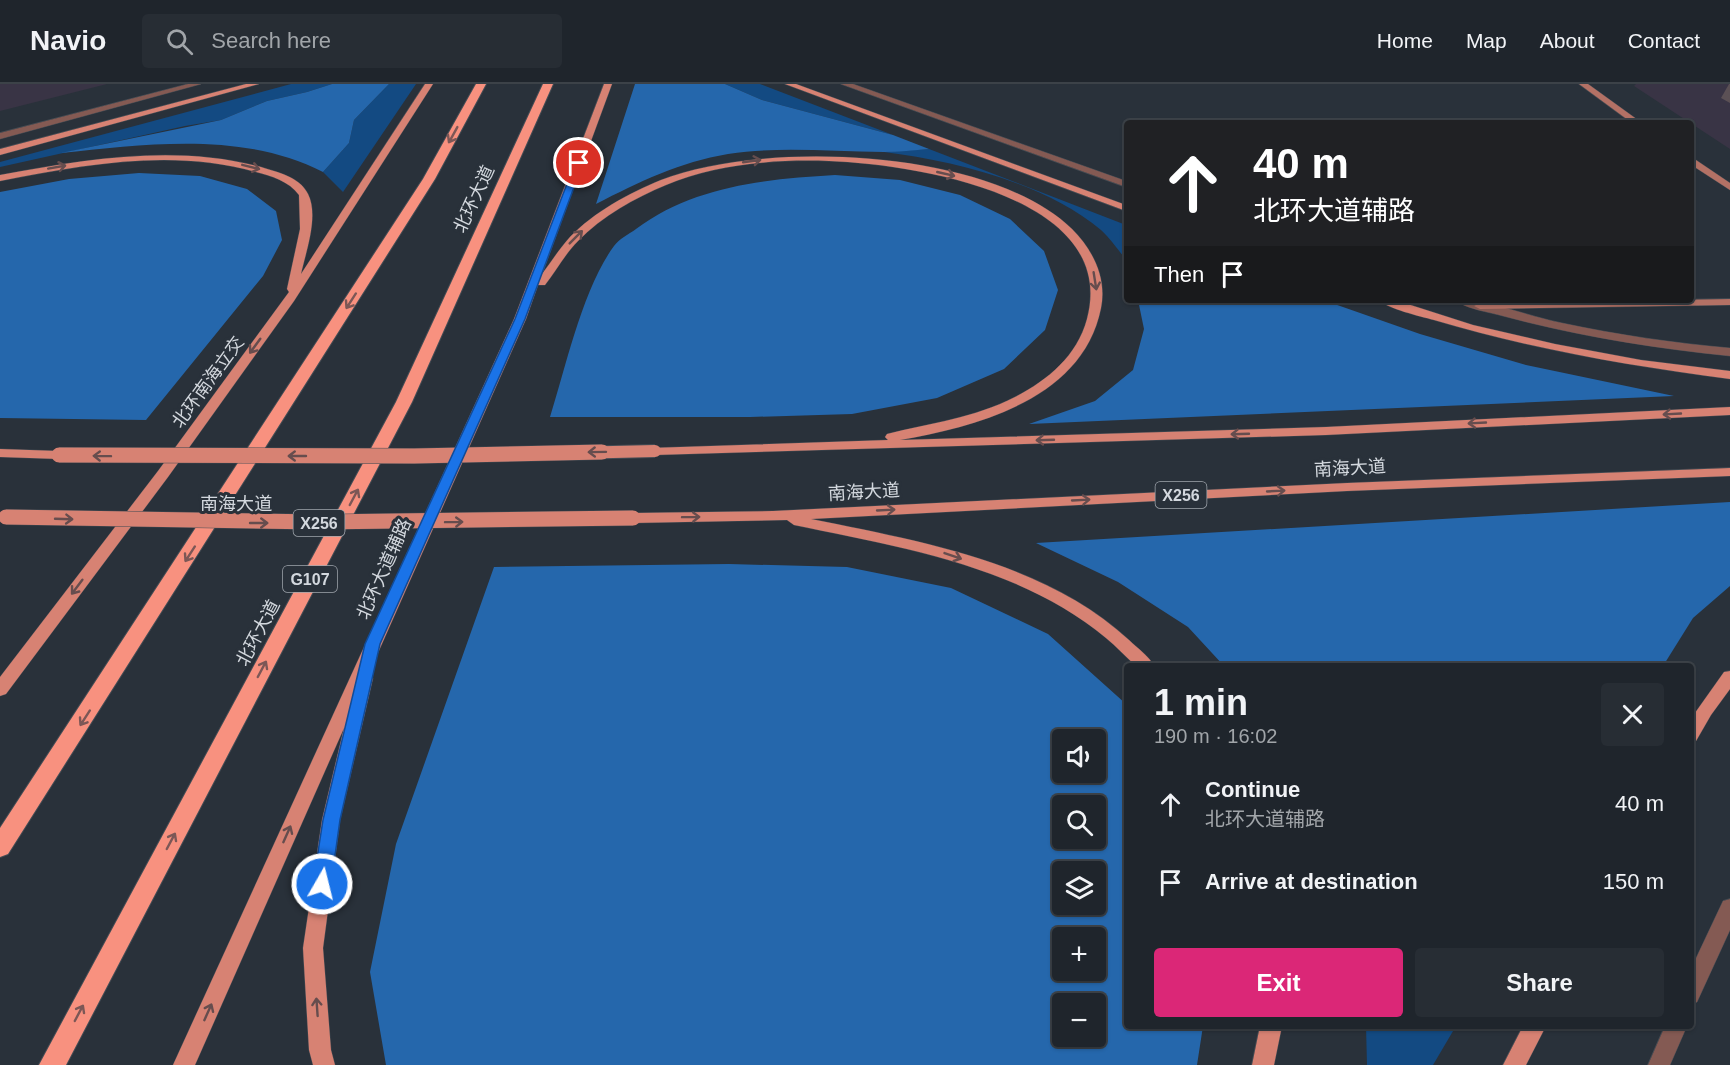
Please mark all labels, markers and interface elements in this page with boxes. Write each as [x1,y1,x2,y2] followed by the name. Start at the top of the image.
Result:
[142,14,562,68] search box
[30,25,106,56] text: Navio
[163,25,196,58] icon: search
[211,28,331,53] text: Search here
[1377,29,1433,52] text: Home
[1466,29,1507,52] text: Map
[1540,29,1595,52] text: About
[1628,29,1700,52] text: Contact
[447,126,458,144] one-way arrow
[553,137,604,188] pin
[1253,140,1349,187] text: 40 m
[1154,144,1232,222] icon: ahead
[562,146,595,179] icon: arrive
[742,156,762,167] one-way arrow
[47,161,67,172] one-way arrow
[241,162,260,174] one-way arrow
[450,162,498,236] street label: 北环大道
[935,169,955,180] one-way arrow
[1253,196,1415,226] text: 北环大道辅路
[569,229,584,244] one-way arrow
[1216,258,1249,291] icon: arrive
[1154,262,1204,287] text: Then
[1090,271,1101,291] one-way arrow
[345,292,357,309] one-way arrow
[168,332,248,432] street label: 北环南海立交
[249,338,262,354] one-way arrow
[1662,409,1682,420] one-way arrow
[1467,418,1487,429] one-way arrow
[1231,428,1251,439] one-way arrow
[1036,435,1056,446] one-way arrow
[587,447,607,458] one-way arrow
[92,450,112,461] one-way arrow
[287,450,307,462] one-way arrow
[1314,456,1386,480] street label: 南海大道
[828,480,900,504] street label: 南海大道
[1156,482,1206,508] road number: X256
[1265,485,1285,496] one-way arrow
[348,489,360,506] one-way arrow
[200,494,272,514] street label: 南海大道
[1070,495,1090,506] one-way arrow
[876,504,896,515] one-way arrow
[294,510,344,536] road number: X256
[681,511,701,523] one-way arrow
[54,514,74,525] one-way arrow
[353,516,415,622] street label: 北环大道辅路
[443,516,463,528] one-way arrow
[248,517,268,529] one-way arrow
[183,545,195,562] one-way arrow
[943,552,962,563] one-way arrow
[283,566,337,592] road number: G107
[71,579,84,595] one-way arrow
[232,597,284,669] street label: 北环大道
[257,660,269,678] one-way arrow
[1154,682,1248,723] text: 1 min
[1601,683,1664,746] button: close
[78,710,91,727] one-way arrow
[1154,725,1277,747] text: 190 m · 16:02
[1052,729,1106,1047] map controls
[1052,729,1106,783] button: sound
[1205,777,1300,802] text: Continue
[1154,788,1187,821] icon: ahead
[1615,791,1664,816] text: 40 m
[1052,795,1106,849] button: search
[1205,808,1325,830] text: 北环大道辅路
[282,825,294,843] one-way arrow
[165,833,177,850] one-way arrow
[290,852,354,916] position arrow
[1052,861,1106,915] button: layers
[1154,866,1187,899] icon: arrive
[1205,869,1418,894] text: Arrive at destination
[1603,869,1664,894] text: 150 m
[1052,927,1106,981] button: +
[1154,948,1403,1017] button: Exit
[1415,948,1664,1017] button: Share
[1052,993,1106,1047] button: −
[311,997,322,1017] one-way arrow
[202,1003,214,1021] one-way arrow
[74,1005,85,1023] one-way arrow

